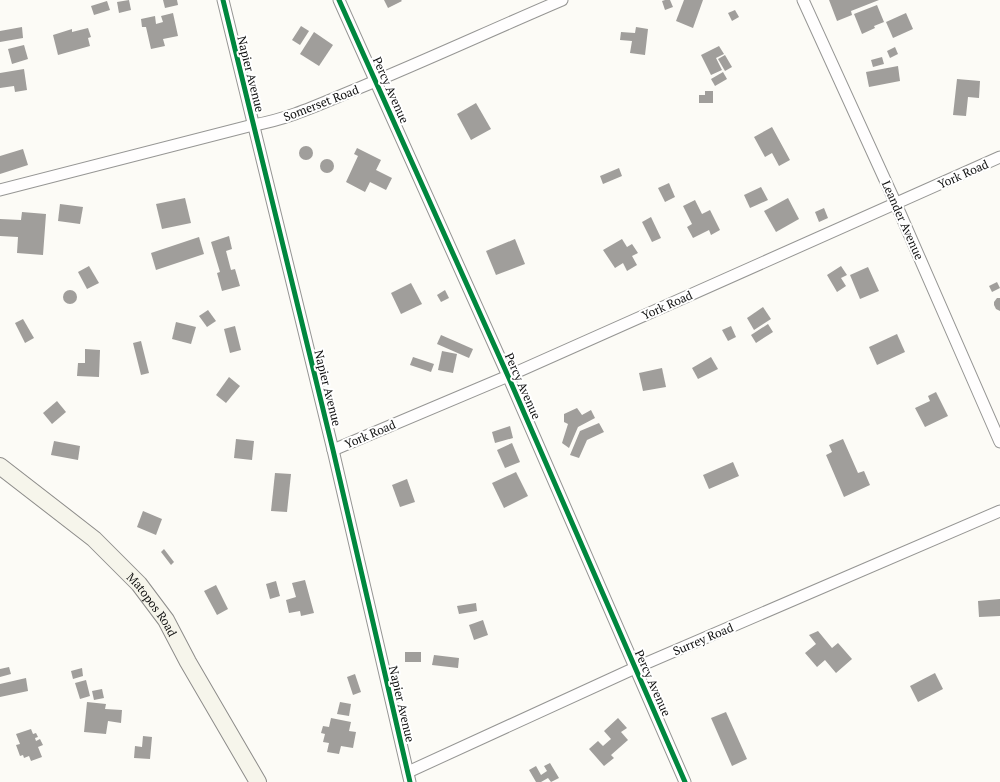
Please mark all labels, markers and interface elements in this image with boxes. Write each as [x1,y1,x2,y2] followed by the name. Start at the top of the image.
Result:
[234,34,268,114] street label: Napier Avenue
[370,54,412,126] street label: Percy Avenue
[281,82,361,124] street label: Somerset Road
[935,156,991,192] street label: York Road
[879,178,927,262] street label: Leander Avenue
[639,287,695,323] street label: York Road
[311,348,345,428] street label: Napier Avenue
[502,350,544,422] street label: Percy Avenue
[342,416,398,451] street label: York Road
[124,569,181,639] street label: Matopos Road
[671,619,736,658] street label: Surrey Road
[632,647,674,719] street label: Percy Avenue
[386,664,418,744] street label: Napier Avenue

